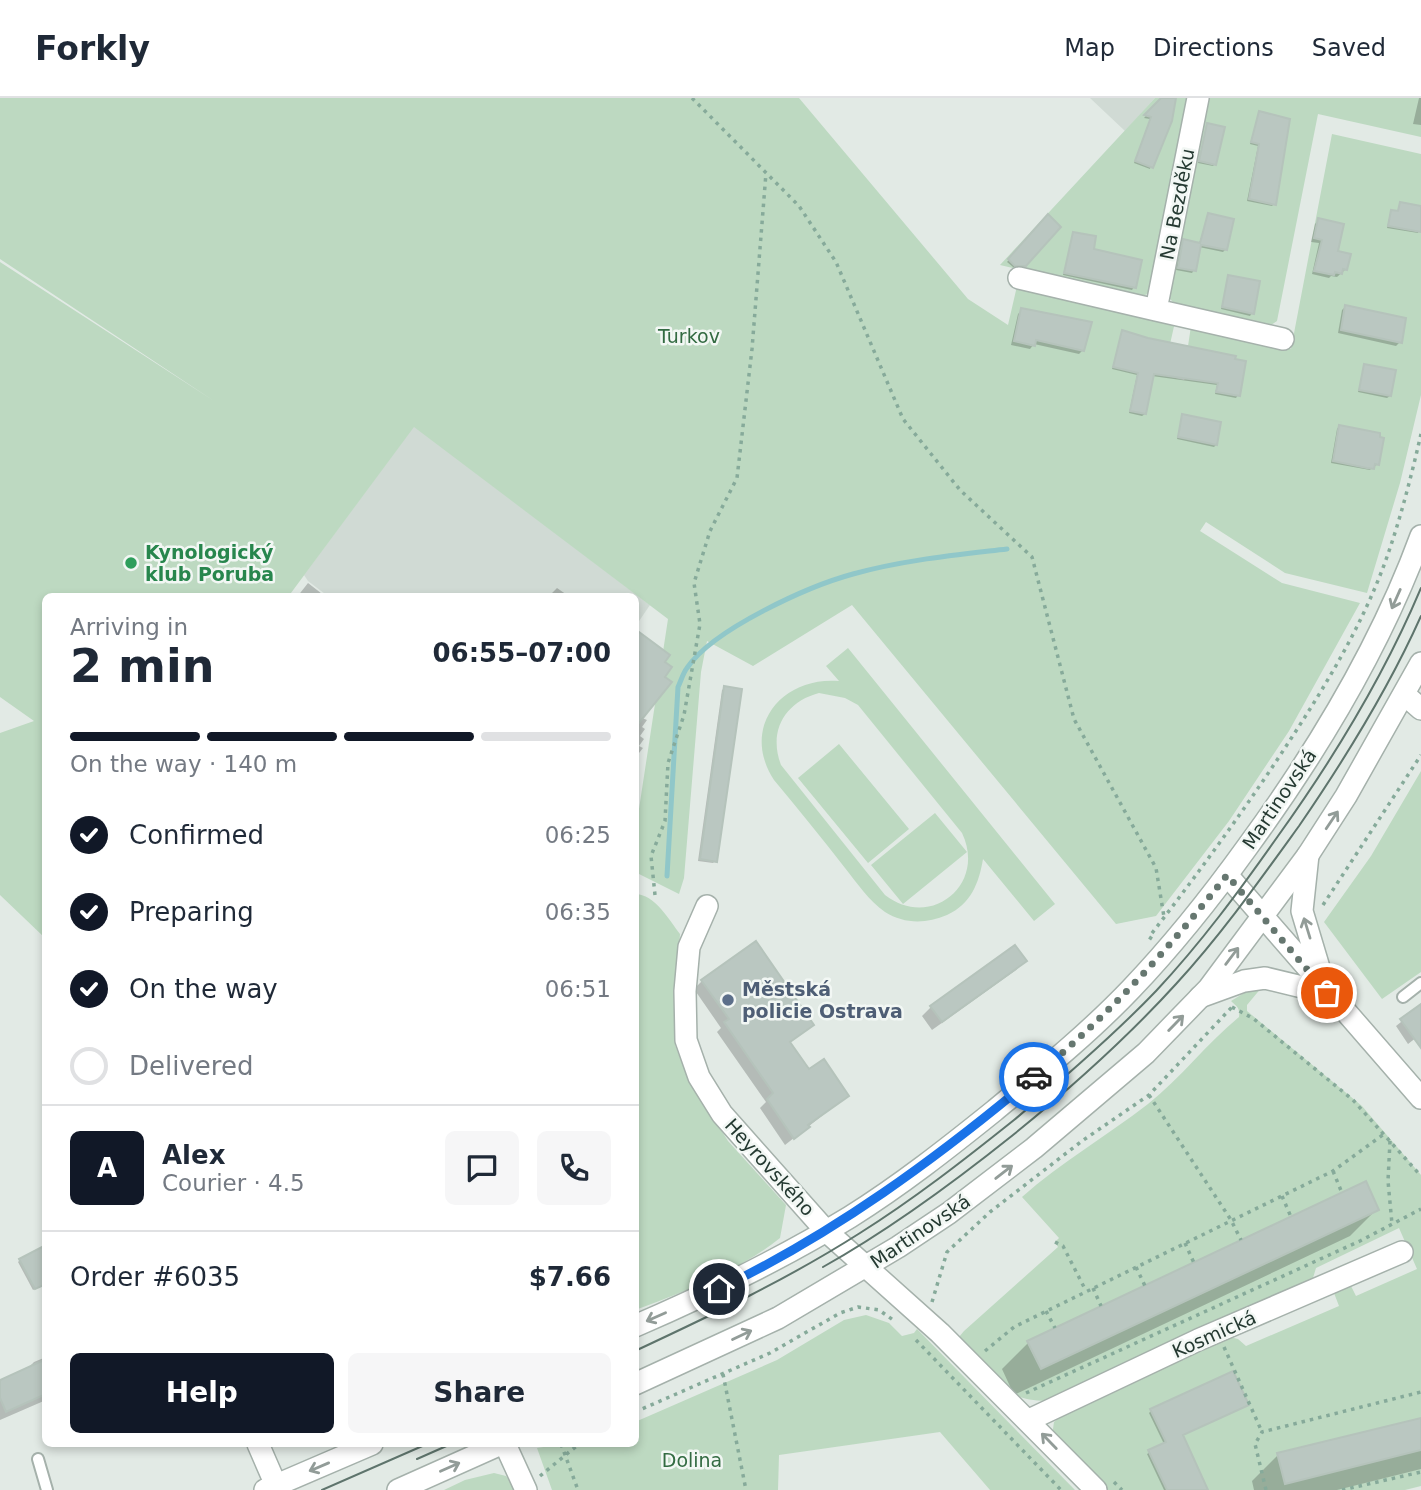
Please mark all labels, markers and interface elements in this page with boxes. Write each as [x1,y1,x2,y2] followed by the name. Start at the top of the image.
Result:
[35,29,150,68] text: Forkly
[1064,34,1115,62] text: Map
[1153,34,1274,62] text: Directions
[1312,34,1386,62] text: Saved
[1155,147,1199,261] street label: Na Bezděku
[657,325,720,347] park label: Turkov
[145,541,274,585] place label: Kynologický klub Poruba
[123,555,139,571] marker: Kynologický klub Poruba
[1389,588,1402,609] one-way arrow
[70,614,188,640] text: Arriving in
[432,638,611,668] text: 06:55–07:00
[70,639,214,693] text: 2 min
[1238,745,1320,853] street label: Martinovská
[70,751,297,777] text: On the way · 140 m
[1324,811,1339,830] one-way arrow
[70,816,108,854] icon: check
[129,820,264,850] text: Confirmed
[545,822,611,848] text: 06:25
[70,893,108,931] icon: check
[129,897,254,927] text: Preparing
[545,899,611,925] text: 06:35
[1299,917,1312,939] one-way arrow
[1225,947,1240,966] one-way arrow
[1297,963,1357,1023] pin
[70,970,108,1008] icon: check
[129,974,278,1004] text: On the way
[1308,974,1346,1012] icon: bag
[545,976,611,1002] text: 06:51
[742,978,903,1022] place label: Městská policie Ostrava
[720,992,736,1008] marker: Městská policie Ostrava
[1167,1015,1184,1032] one-way arrow
[999,1042,1069,1112] courier
[129,1051,253,1081] text: Delivered
[1015,1058,1053,1096] icon: car
[721,1114,819,1220] street label: Heyrovského
[445,1131,519,1205] button: chat
[537,1131,611,1205] button: phone
[162,1140,225,1170] text: Alex
[97,1153,117,1183] text: A
[994,1164,1012,1179] one-way arrow
[162,1170,305,1196] text: Courier · 4.5
[866,1190,974,1272] street label: Martinovská
[689,1259,749,1319] pin
[70,1262,240,1292] text: Order #6035
[529,1262,611,1292] text: $7.66
[700,1270,738,1308] icon: home
[1169,1306,1259,1362] street label: Kosmická
[646,1311,667,1324] one-way arrow
[731,1328,752,1341] one-way arrow
[70,1353,334,1433] button: Help
[348,1353,611,1433] button: Share
[1041,1433,1058,1450] one-way arrow
[662,1449,722,1471] park label: Dolina
[438,1460,460,1473] one-way arrow
[308,1461,330,1474] one-way arrow

